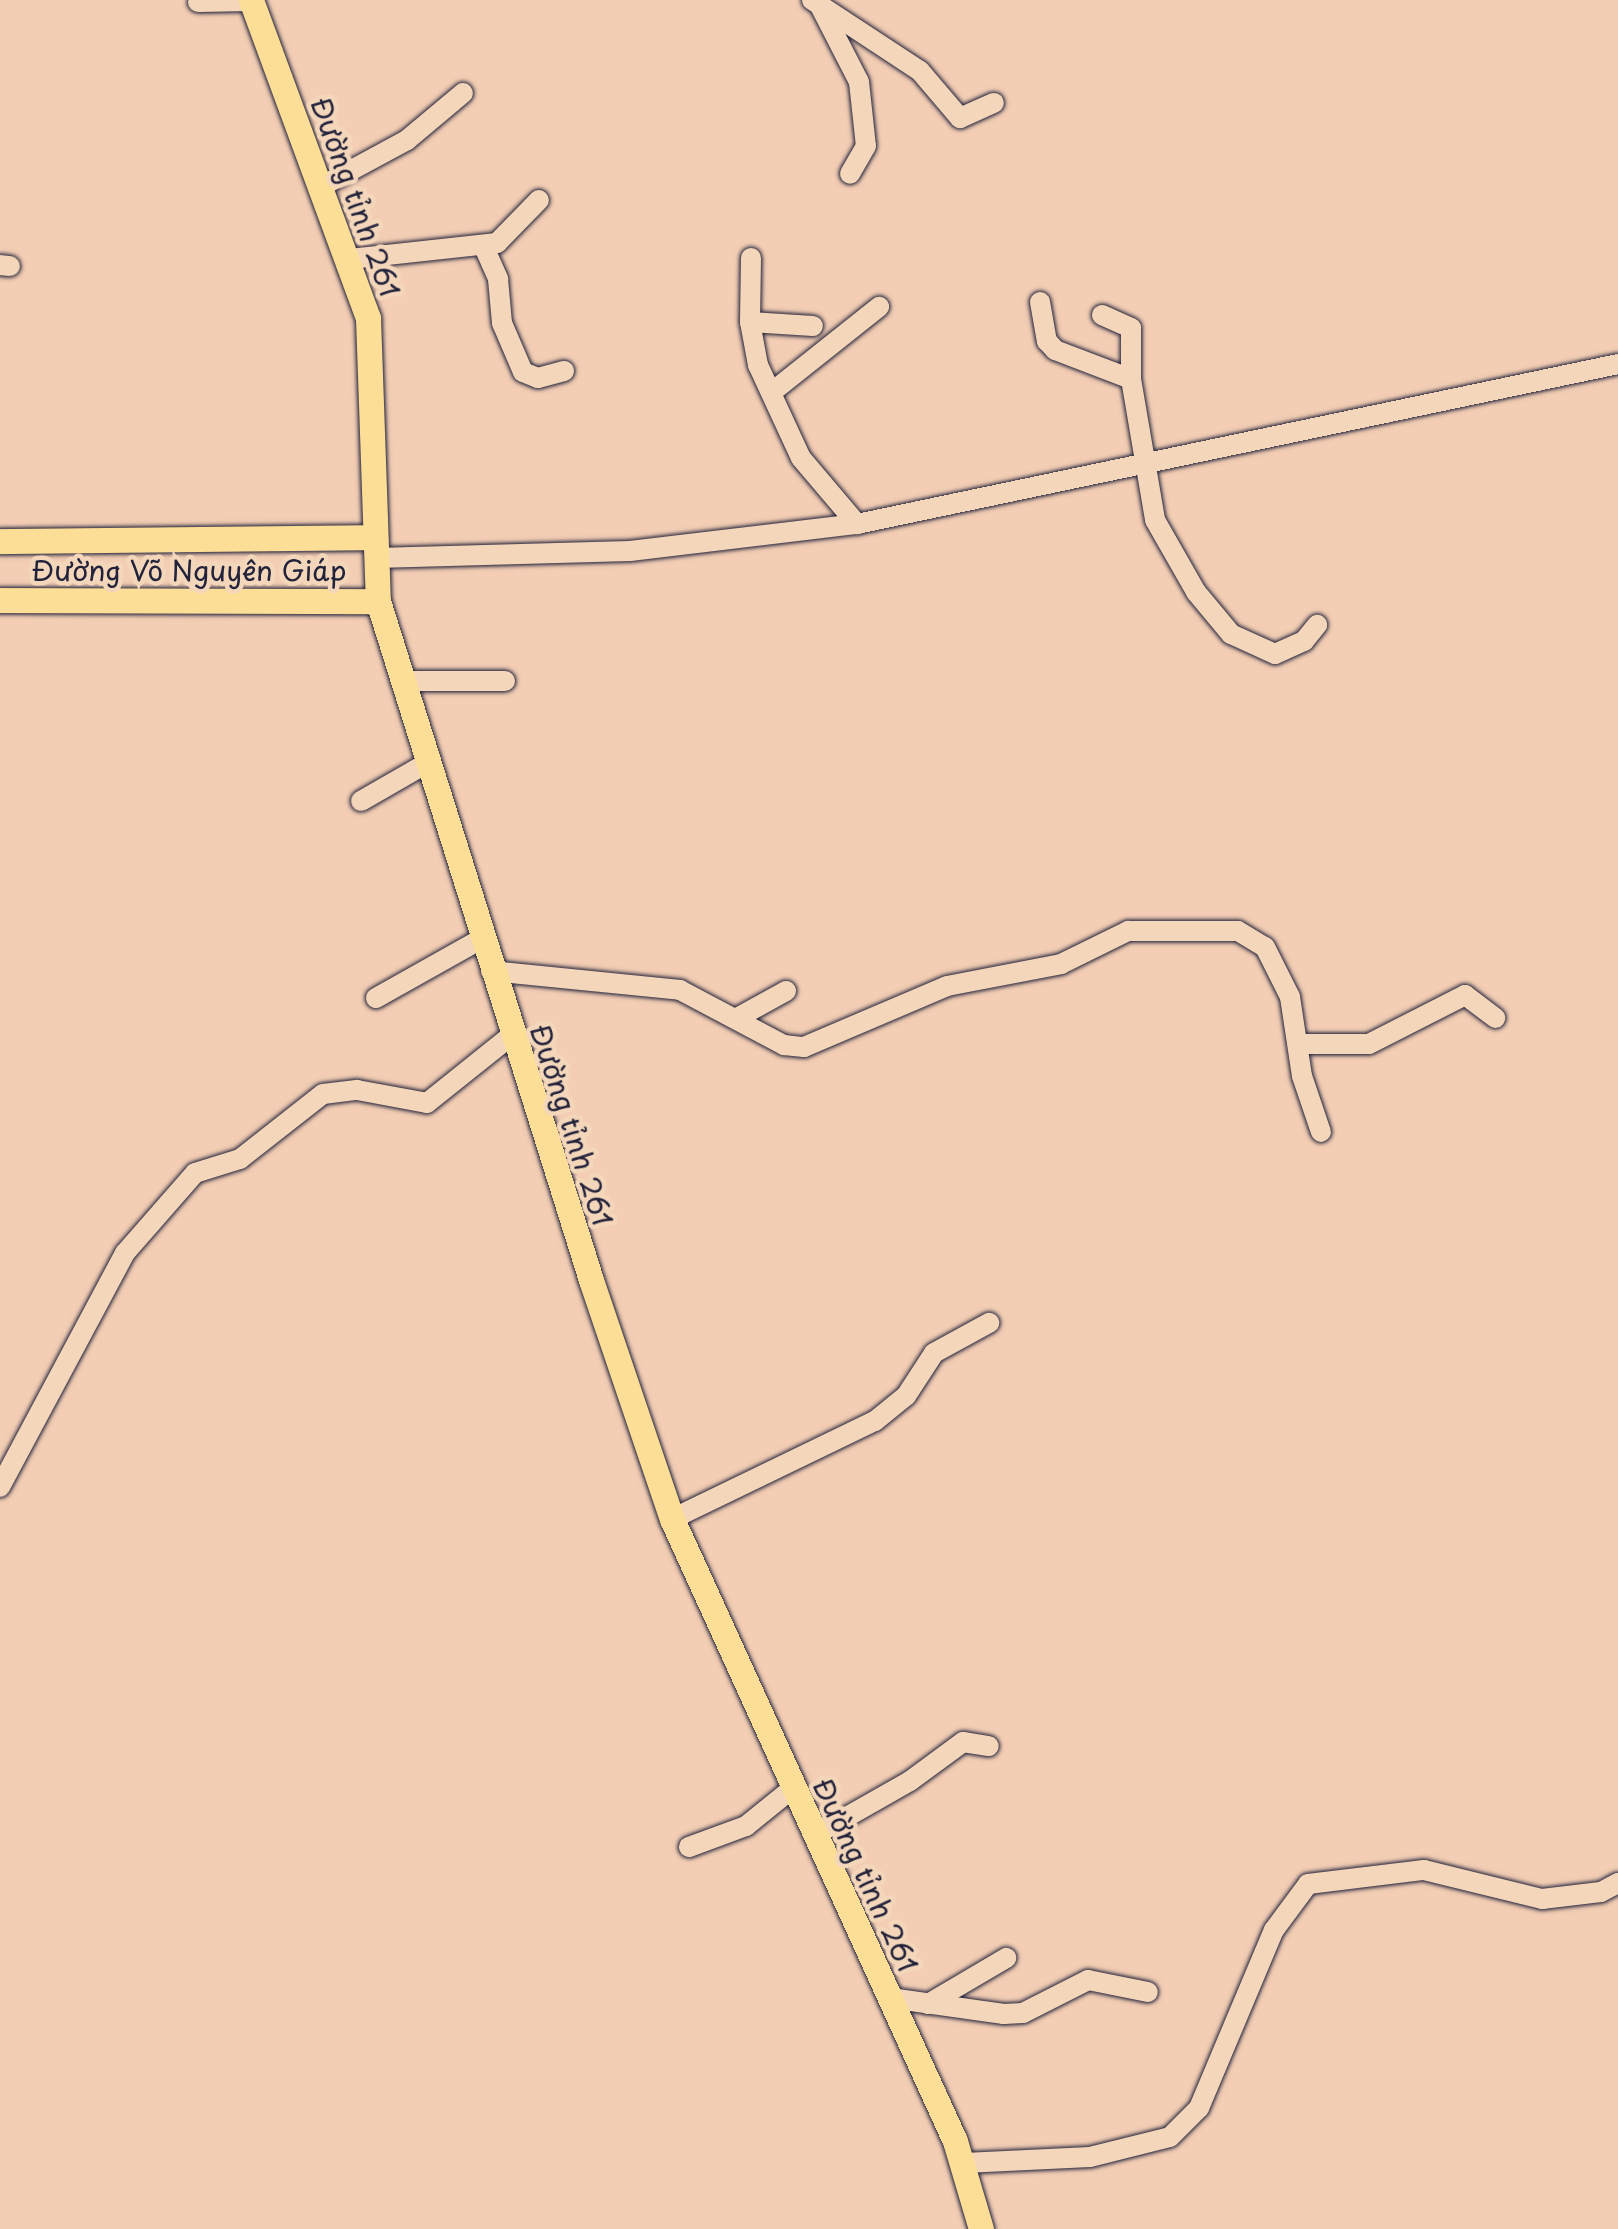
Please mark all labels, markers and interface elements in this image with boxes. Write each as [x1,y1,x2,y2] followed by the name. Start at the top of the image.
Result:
[304,93,408,301] street label: Đường tỉnh 261
[31,553,347,587] street label: Đường Võ Nguyên Giáp
[524,1020,620,1230] street label: Đường tỉnh 261
[806,1773,926,1977] street label: Đường tỉnh 261

